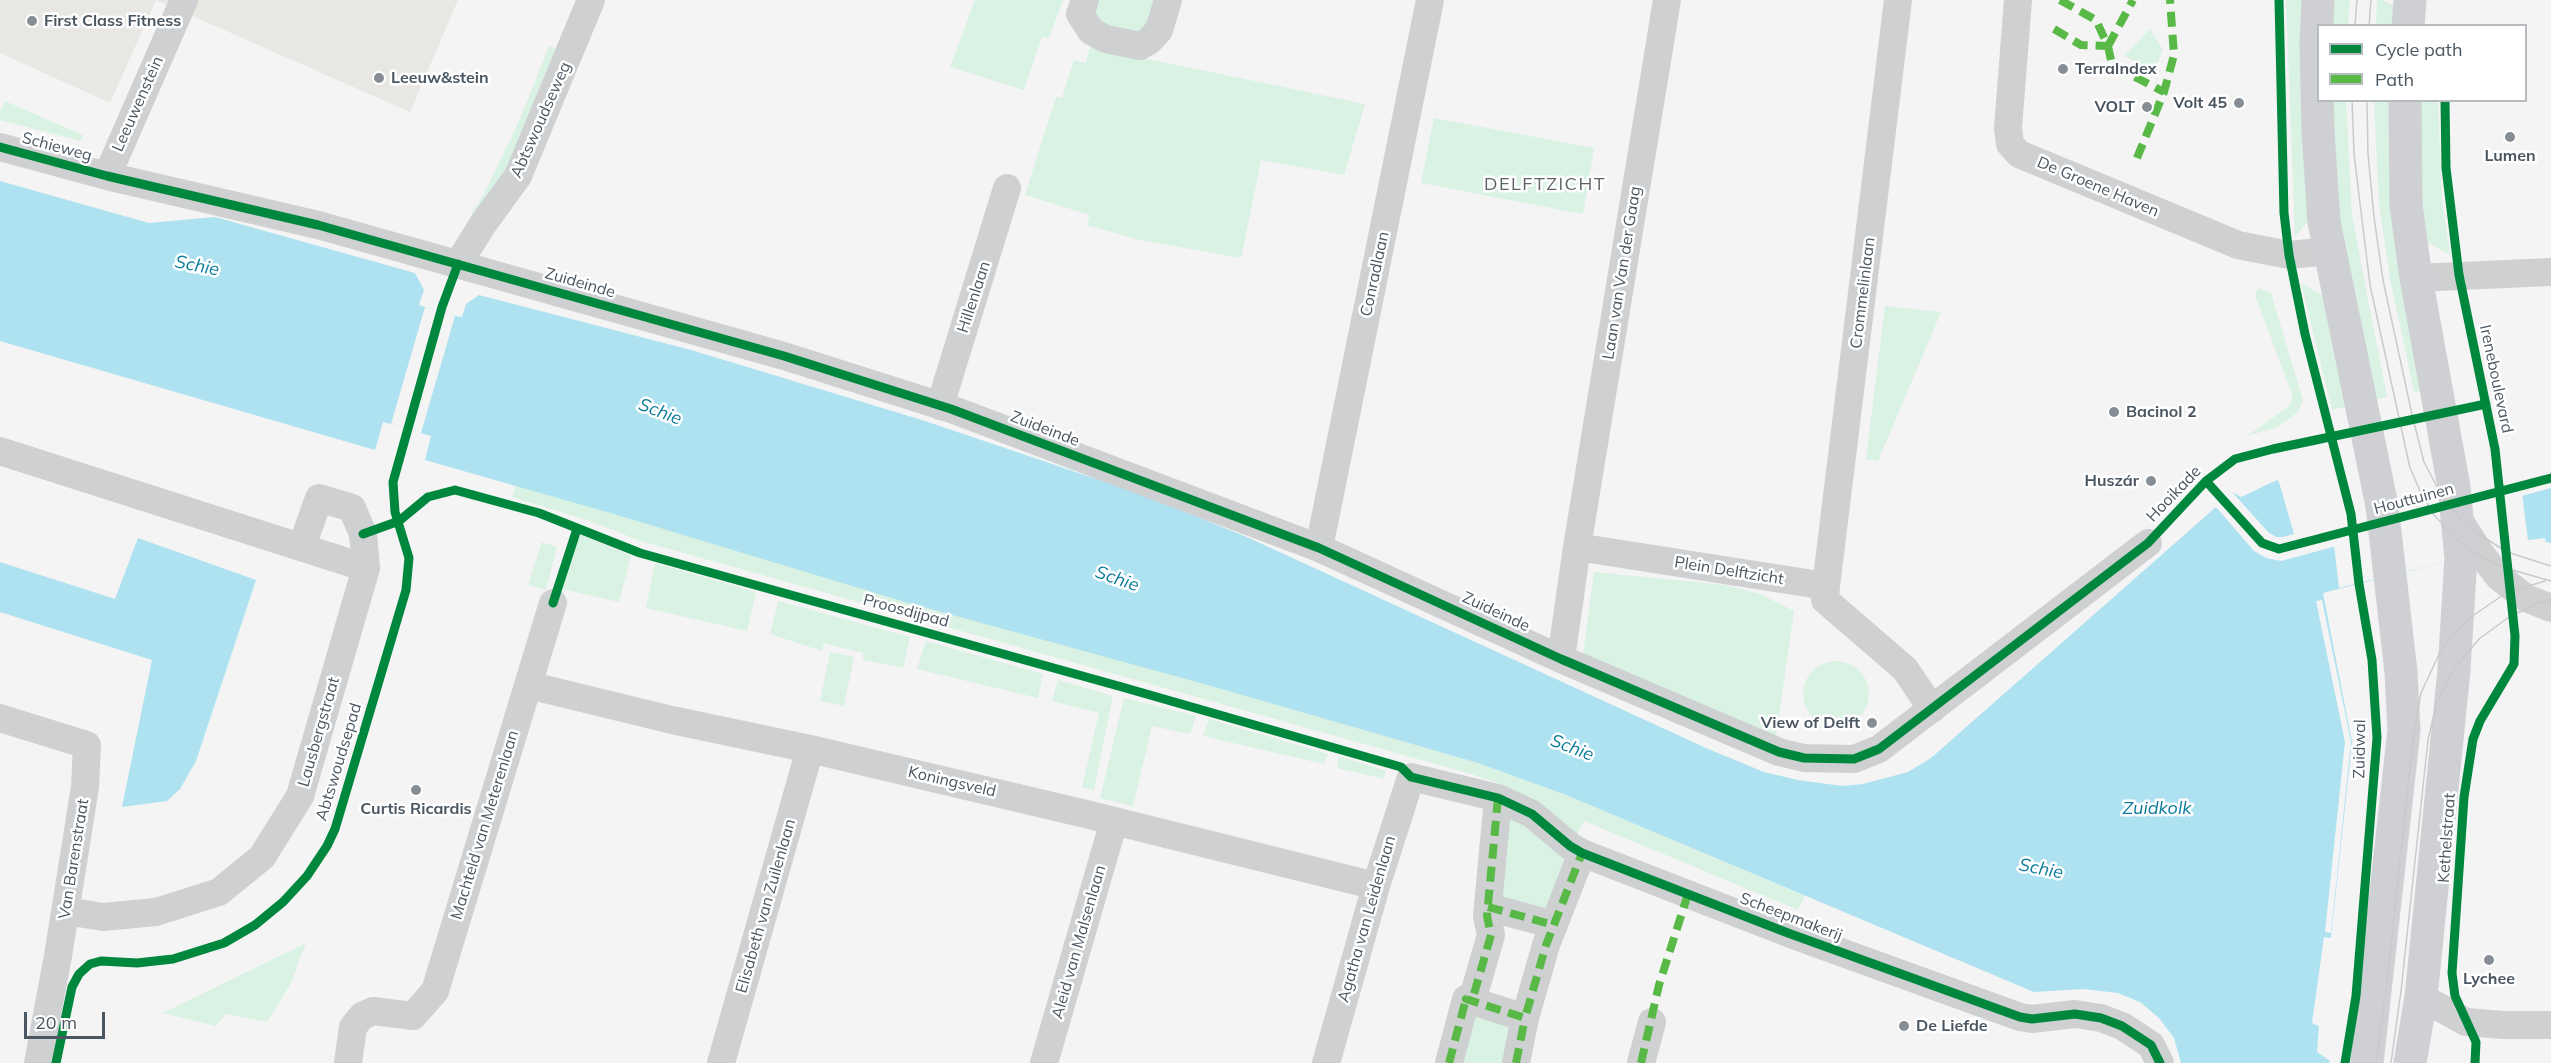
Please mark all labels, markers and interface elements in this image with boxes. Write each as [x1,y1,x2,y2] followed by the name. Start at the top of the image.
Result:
[44,11,181,31] place label: First Class Fitness
[25,14,39,28] marker: First Class Fitness
[2317,24,2527,102] legend
[2375,38,2462,61] text: Cycle path
[108,53,168,155] street label: Leeuwenstein
[507,59,575,181] street label: Abtswoudseweg
[2075,59,2156,79] place label: TerraIndex
[2056,62,2070,76] marker: TerraIndex
[391,68,489,88] place label: Leeuw&stein
[2375,68,2414,91] text: Path
[372,71,386,85] marker: Leeuw&stein
[2173,93,2227,113] place label: Volt 45
[2232,96,2246,110] marker: Volt 45
[2094,97,2135,117] place label: VOLT
[2140,100,2154,114] marker: VOLT
[20,128,94,166] street label: Schieweg
[2503,130,2517,144] marker: Lumen
[2484,146,2536,166] place label: Lumen
[2034,153,2162,221] street label: De Groene Haven
[1484,174,1606,196] district label: DELFTZICHT
[1599,185,1645,361] street label: Laan van Van der Gaag
[1357,230,1393,318] street label: Conradlaan
[1847,236,1879,350] street label: Crommelinlaan
[173,251,221,281] water label: Schie
[953,259,995,335] street label: Hillenlaan
[543,264,617,302] street label: Zuideinde
[2475,323,2517,435] street label: Ireneboulevard
[635,394,685,430] water label: Schie
[2126,402,2196,422] place label: Bacinol 2
[2107,405,2121,419] marker: Bacinol 2
[1008,407,1082,451] street label: Zuideinde
[2143,462,2205,526] street label: Hooikade
[2085,471,2139,491] place label: Huszár
[2144,474,2158,488] marker: Huszár
[2372,479,2456,519] street label: Houttuinen
[1673,553,1785,589] street label: Plein Delftzicht
[1092,562,1142,596] water label: Schie
[1459,588,1533,636] street label: Zuideinde
[861,590,951,632] street label: Proosdijpad
[294,675,344,789] street label: Lausbergstraat
[312,701,366,823] street label: Abtswoudsepad
[1761,713,1860,733] place label: View of Delft
[1865,716,1879,730] marker: View of Delft
[2350,719,2370,779] street label: Zuidwal
[447,728,523,922] street label: Machteld van Meterenlaan
[1547,730,1597,766] water label: Schie
[906,763,998,801] street label: Koningsveld
[409,783,423,797] marker: Curtis Ricardis
[2434,792,2460,884] street label: Kethelstraat
[55,797,93,921] street label: Van Barenstraat
[2123,798,2191,820] water label: Zuidkolk
[360,799,472,819] place label: Curtis Ricardis
[732,817,800,995] street label: Elisabeth van Zuilenlaan
[1334,834,1400,1004] street label: Agatha van Leidenlaan
[2017,854,2065,884] water label: Schie
[1048,863,1110,1021] street label: Aleid van Malsenlaan
[1737,889,1845,945] street label: Scheepmakerij
[2482,953,2496,967] marker: Lychee
[2463,969,2515,989] place label: Lychee
[27,1000,108,1038] scale bar
[35,1011,77,1034] text: 20 m
[1916,1016,1988,1036] place label: De Liefde
[1897,1019,1911,1033] marker: De Liefde

